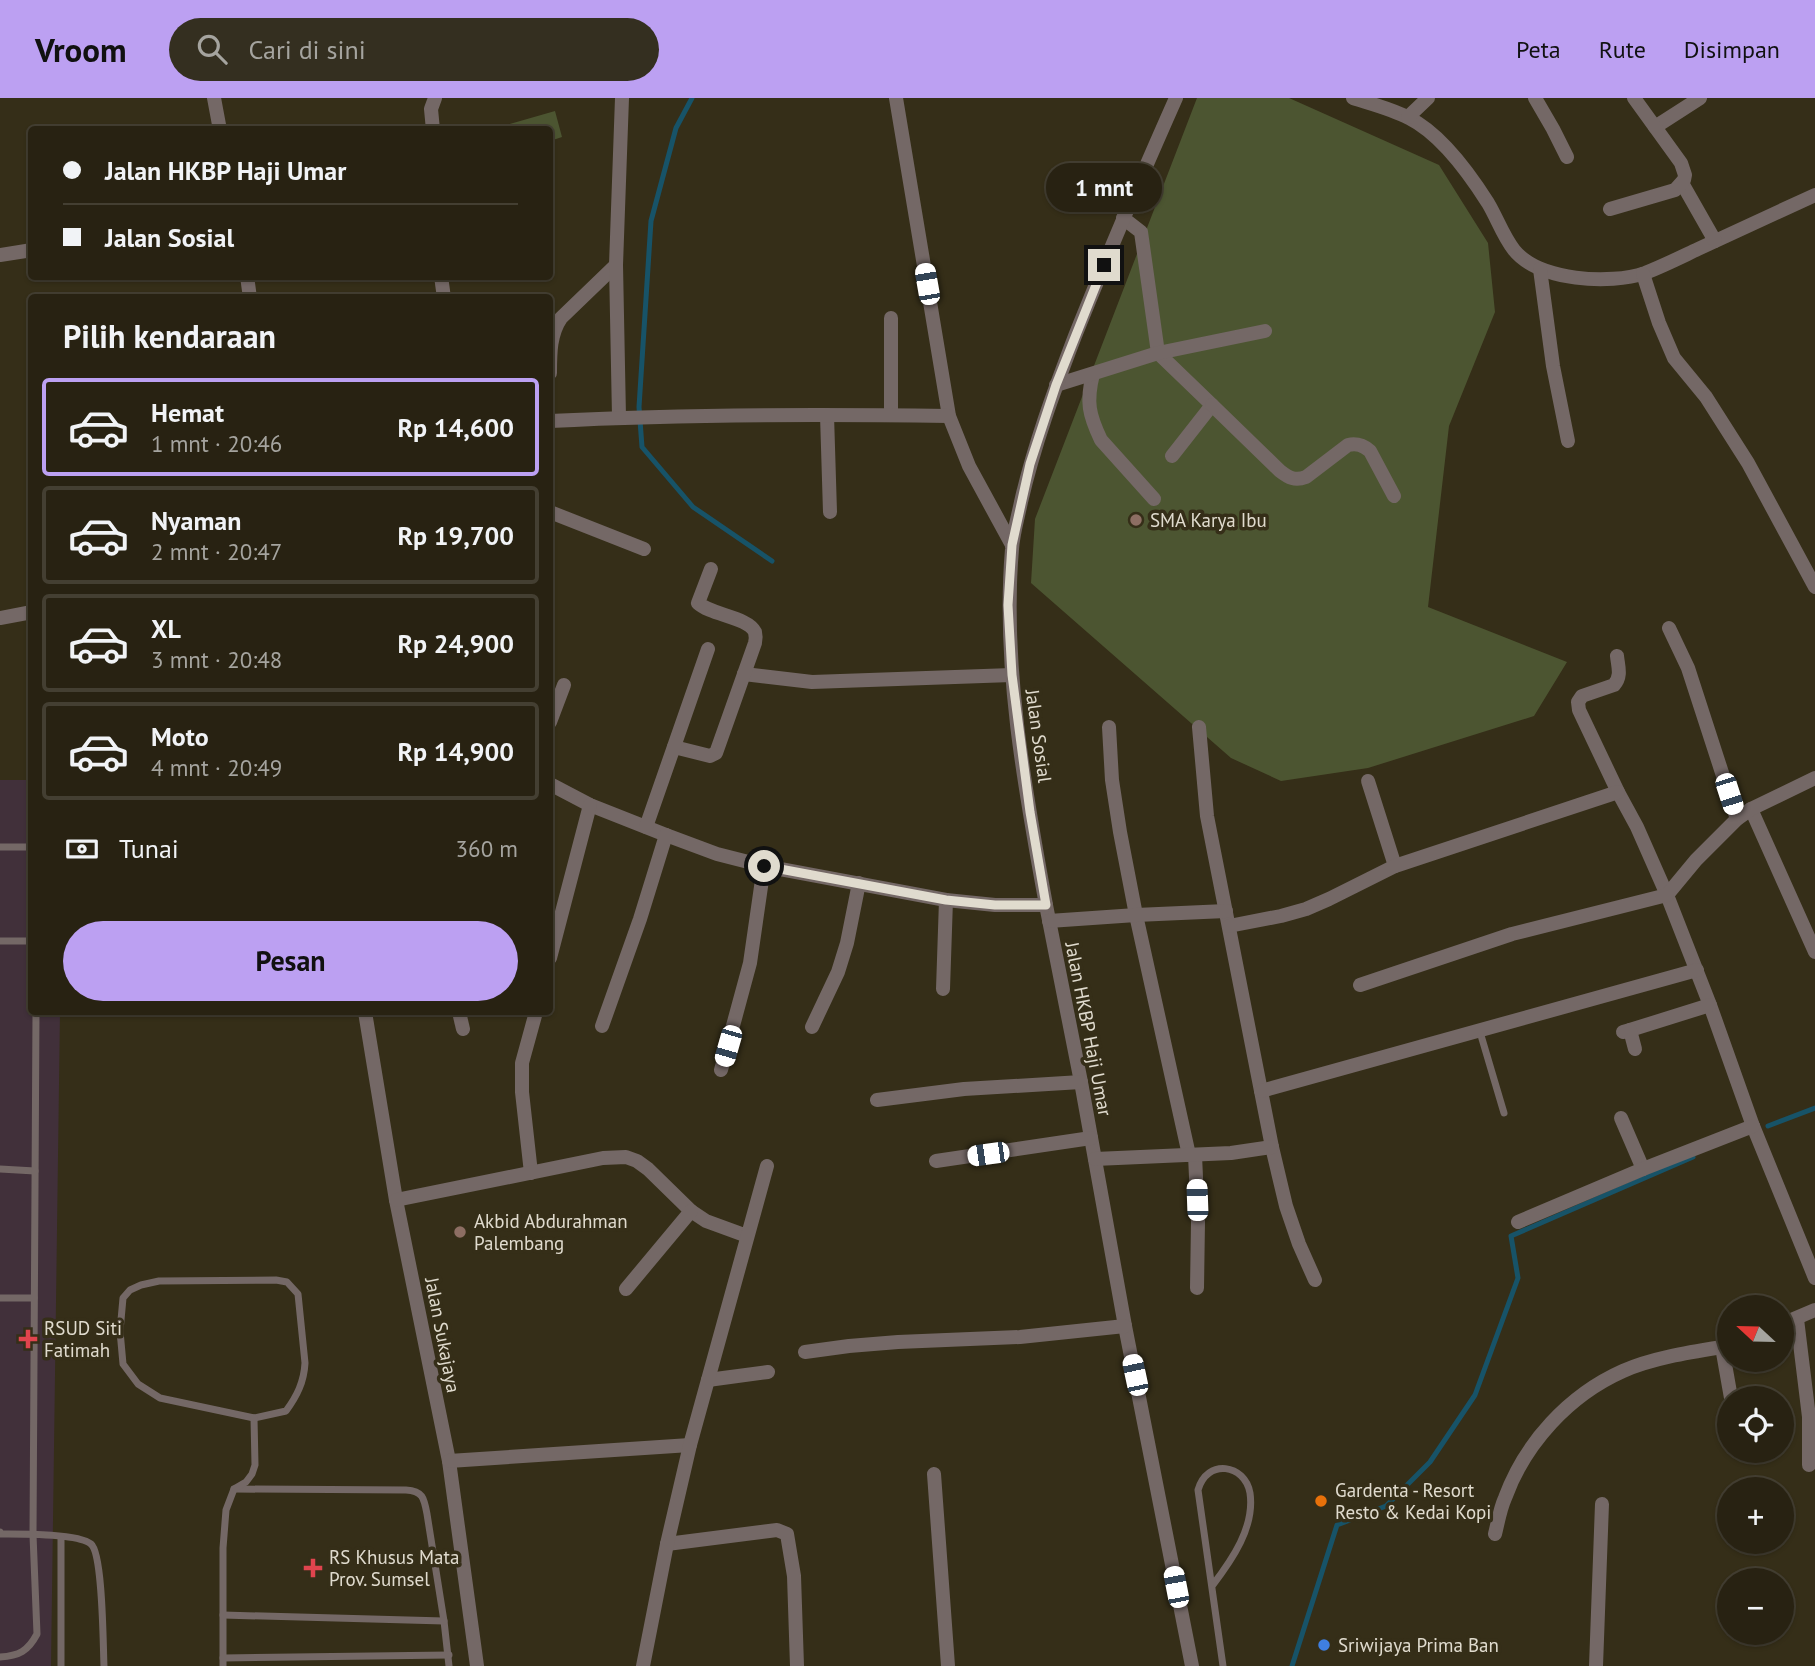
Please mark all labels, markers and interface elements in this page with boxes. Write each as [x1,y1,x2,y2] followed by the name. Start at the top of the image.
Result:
[169,18,659,81] search box
[35,28,127,71] text: Vroom
[193,30,231,68] icon: search
[249,33,366,66] text: Cari di sini
[1516,34,1561,65] text: Peta
[1599,34,1646,65] text: Rute
[1684,34,1780,65] text: Disimpan
[105,154,346,187] text: Jalan HKBP Haji Umar
[1046,164,1162,212] callout: 1 mnt
[1075,173,1133,202] text: 1 mnt
[105,221,234,254] text: Jalan Sosial
[1088,249,1120,281] route end
[914,261,941,307] car
[63,315,276,357] text: Pilih kendaraan
[67,396,130,459] icon: car
[151,396,224,429] text: Hemat
[397,411,514,444] text: Rp 14,600
[151,429,282,458] text: 1 mnt · 20:46
[67,504,130,567] icon: car
[151,504,241,537] text: Nyaman
[1150,508,1267,532] place label: SMA Karya Ibu
[1128,512,1144,528] marker: SMA Karya Ibu
[397,519,514,552] text: Rp 19,700
[151,537,282,566] text: 2 mnt · 20:47
[67,612,130,675] icon: car
[151,612,181,645] text: XL
[397,627,514,660] text: Rp 24,900
[151,645,282,674] text: 3 mnt · 20:48
[1020,687,1057,785] street label: Jalan Sosial
[67,720,130,783] icon: car
[151,720,209,753] text: Moto
[397,735,514,768] text: Rp 14,900
[151,753,282,782] text: 4 mnt · 20:49
[1713,771,1746,817] car
[63,830,101,868] icon: cash
[119,832,179,865] text: Tunai
[456,834,518,863] text: 360 m
[748,850,780,882] route start
[63,921,518,1001] button: Pesan
[1060,939,1118,1119] street label: Jalan HKBP Haji Umar
[713,1023,744,1069] car
[966,1141,1011,1167] car
[1186,1179,1209,1221] car
[474,1209,628,1255] place label: Akbid Abdurahman Palembang
[452,1224,468,1240] marker: Akbid Abdurahman Palembang
[420,1274,466,1395] street label: Jalan Sukajaya
[1717,1295,1794,1372] north arrow
[1717,1295,1794,1645] map controls
[44,1316,122,1362] place label: RSUD Siti Fatimah
[18,1329,38,1349] marker: RSUD Siti Fatimah
[1121,1352,1150,1398] car
[1717,1386,1794,1463] button: locate
[1717,1477,1794,1554] button: +
[1335,1478,1491,1524] place label: Gardenta - Resort Resto & Kedai Kopi
[1313,1493,1329,1509] marker: Gardenta - Resort Resto & Kedai Kopi
[329,1545,459,1591] place label: RS Khusus Mata Prov. Sumsel
[303,1558,323,1578] marker: RS Khusus Mata Prov. Sumsel
[1162,1564,1191,1610] car
[1717,1568,1794,1645] button: −
[1338,1633,1499,1657] place label: Sriwijaya Prima Ban
[1316,1637,1332,1653] marker: Sriwijaya Prima Ban

